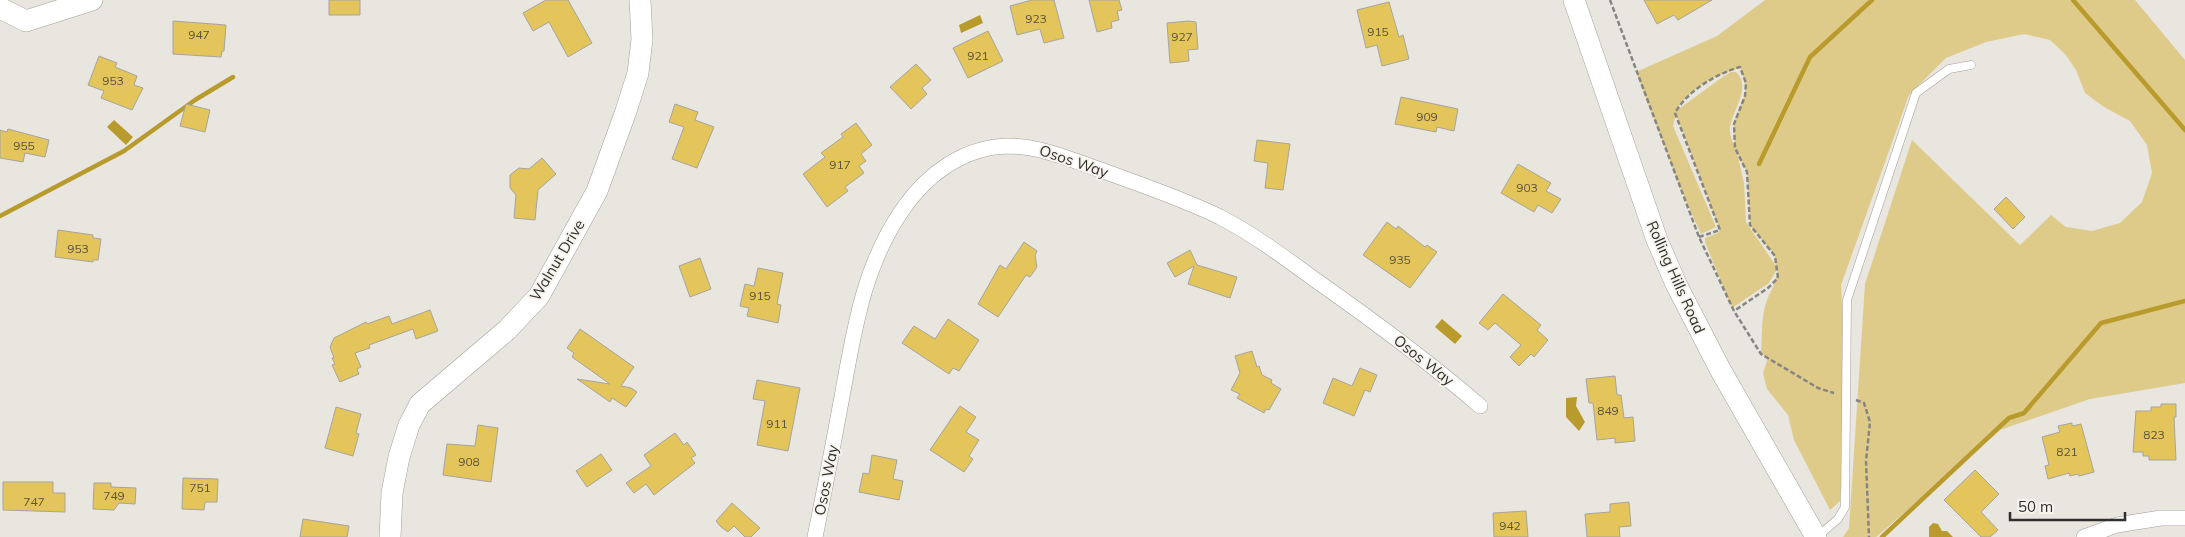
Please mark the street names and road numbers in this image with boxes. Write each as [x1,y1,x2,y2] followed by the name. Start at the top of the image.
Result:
[1037,140,1111,182] street label: Osos Way
[525,216,589,304] street label: Walnut Drive
[1643,218,1709,336] street label: Rolling Hills Road
[1390,330,1458,390] street label: Osos Way
[810,443,842,517] street label: Osos Way

